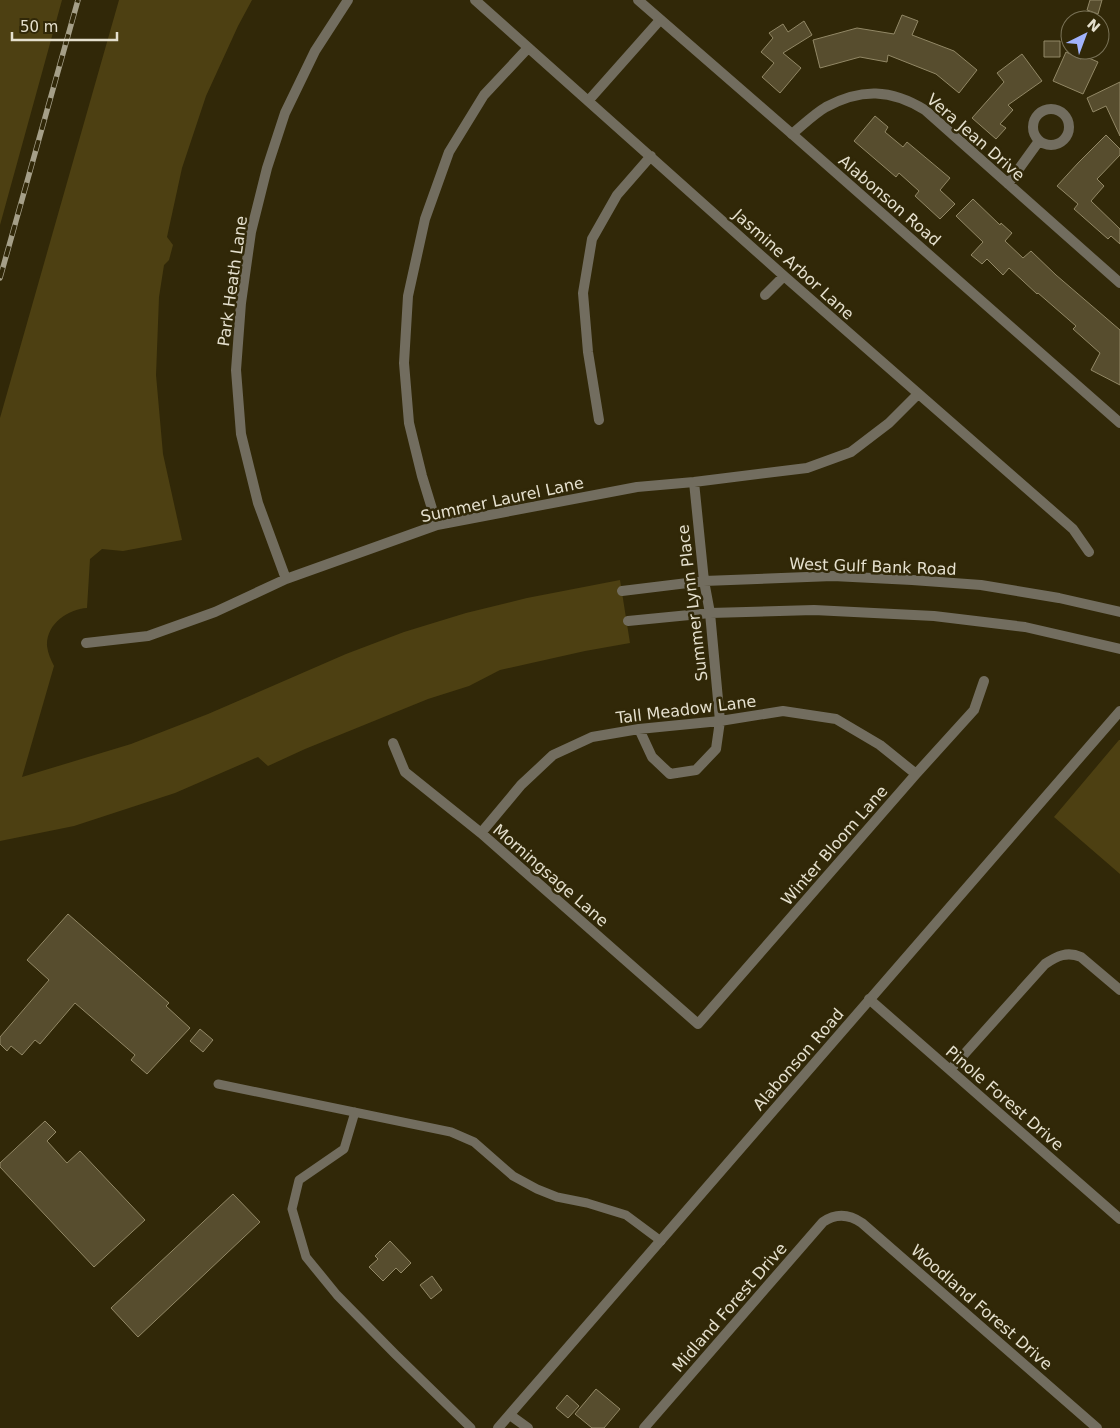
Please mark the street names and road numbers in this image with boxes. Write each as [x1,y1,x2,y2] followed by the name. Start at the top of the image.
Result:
[923,90,1028,185] street label: Vera Jean Drive
[835,151,945,250] street label: Alabonson Road
[729,205,858,324] street label: Jasmine Arbor Lane
[214,215,251,348] street label: Park Heath Lane
[419,473,585,526] street label: Summer Laurel Lane
[673,523,712,682] street label: Summer Lynn Place
[789,554,957,579] street label: West Gulf Bank Road
[614,691,757,728] street label: Tall Meadow Lane
[777,782,891,909] street label: Winter Bloom Lane
[489,820,612,931] street label: Morningsage Lane
[749,1004,848,1114] street label: Alabonson Road
[942,1042,1067,1155] street label: Pinole Forest Drive
[668,1239,791,1376] street label: Midland Forest Drive
[907,1241,1056,1374] street label: Woodland Forest Drive

